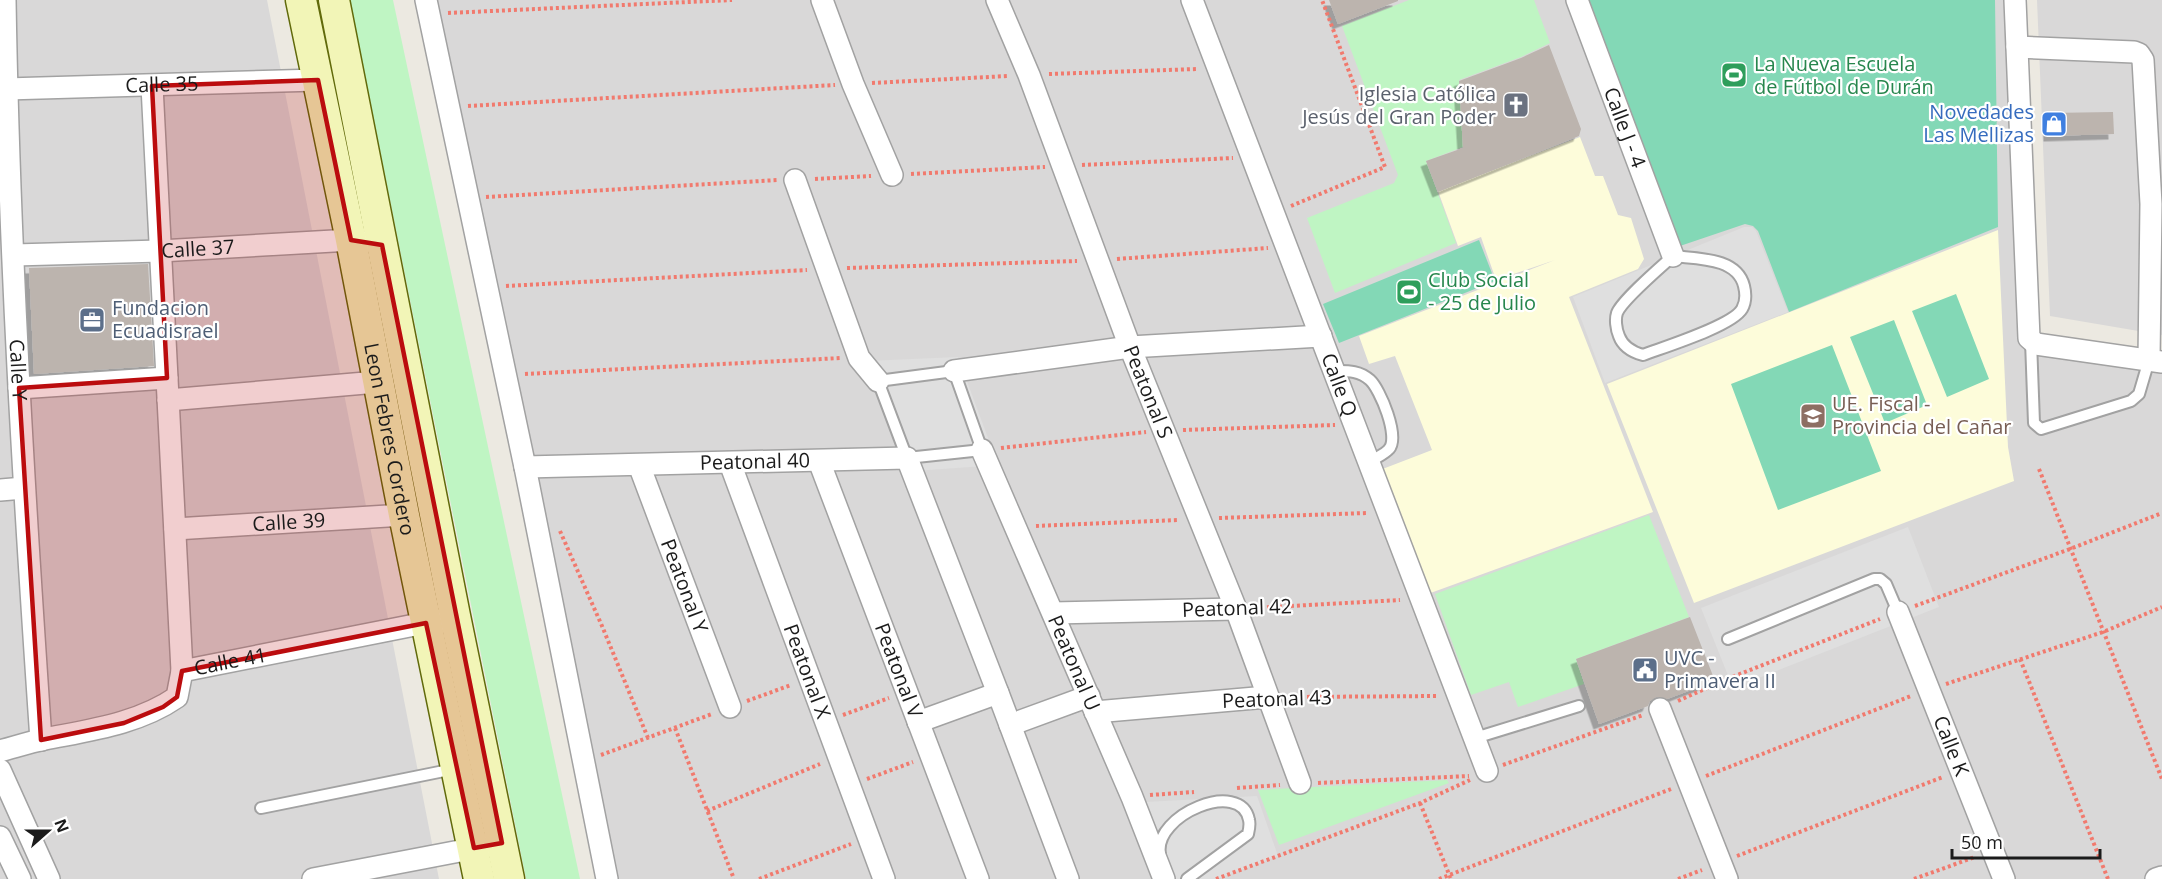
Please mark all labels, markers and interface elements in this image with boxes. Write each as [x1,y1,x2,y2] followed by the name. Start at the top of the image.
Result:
[1754,50,1934,100] place label: La Nueva Escuela de Fútbol de Durán
[1719,60,1749,90] sports icon: La Nueva Escuela de Fútbol de Durán
[125,69,199,99] street label: Calle 35
[1300,80,1496,130] place label: Iglesia Católica Jesús del Gran Poder
[1598,83,1653,172] street label: Calle J - 4
[1501,90,1531,120] church icon: Iglesia Católica Jesús del Gran Poder
[1923,98,2034,148] place label: Novedades Las Mellizas
[2039,109,2069,139] shop icon: Novedades Las Mellizas
[161,233,235,264] street label: Calle 37
[1428,266,1536,316] place label: Club Social - 25 de Julio
[1394,277,1424,307] sports icon: Club Social - 25 de Julio
[112,294,218,344] place label: Fundacion Ecuadisrael
[77,305,107,335] office icon: Fundacion Ecuadisrael
[4,338,34,402] street label: Calle Y
[358,340,422,538] street label: Leon Febres Cordero
[1118,341,1180,442] street label: Peatonal S
[1315,349,1364,420] street label: Calle Q
[1832,390,2011,440] place label: UE. Fiscal - Provincia del Cañar
[1798,401,1828,431] school or university icon: UE. Fiscal - Provincia del Cañar
[700,446,810,476] street label: Peatonal 40
[251,506,326,537] street label: Calle 39
[655,535,715,637] street label: Peatonal Y
[1182,592,1292,623] street label: Peatonal 42
[1042,611,1107,715] street label: Peatonal U
[869,619,929,721] street label: Peatonal V
[778,620,837,722] street label: Peatonal X
[192,641,269,681] street label: Calle 41
[1664,644,1776,694] place label: UVC - Primavera II
[1630,655,1660,685] public building icon: UVC - Primavera II
[1222,683,1332,714] street label: Peatonal 43
[1928,712,1976,780] street label: Calle K
[18,801,78,861] north arrow
[49,816,75,836] text: N
[1952,822,2100,860] scale bar
[1961,830,2003,854] text: 50 m

